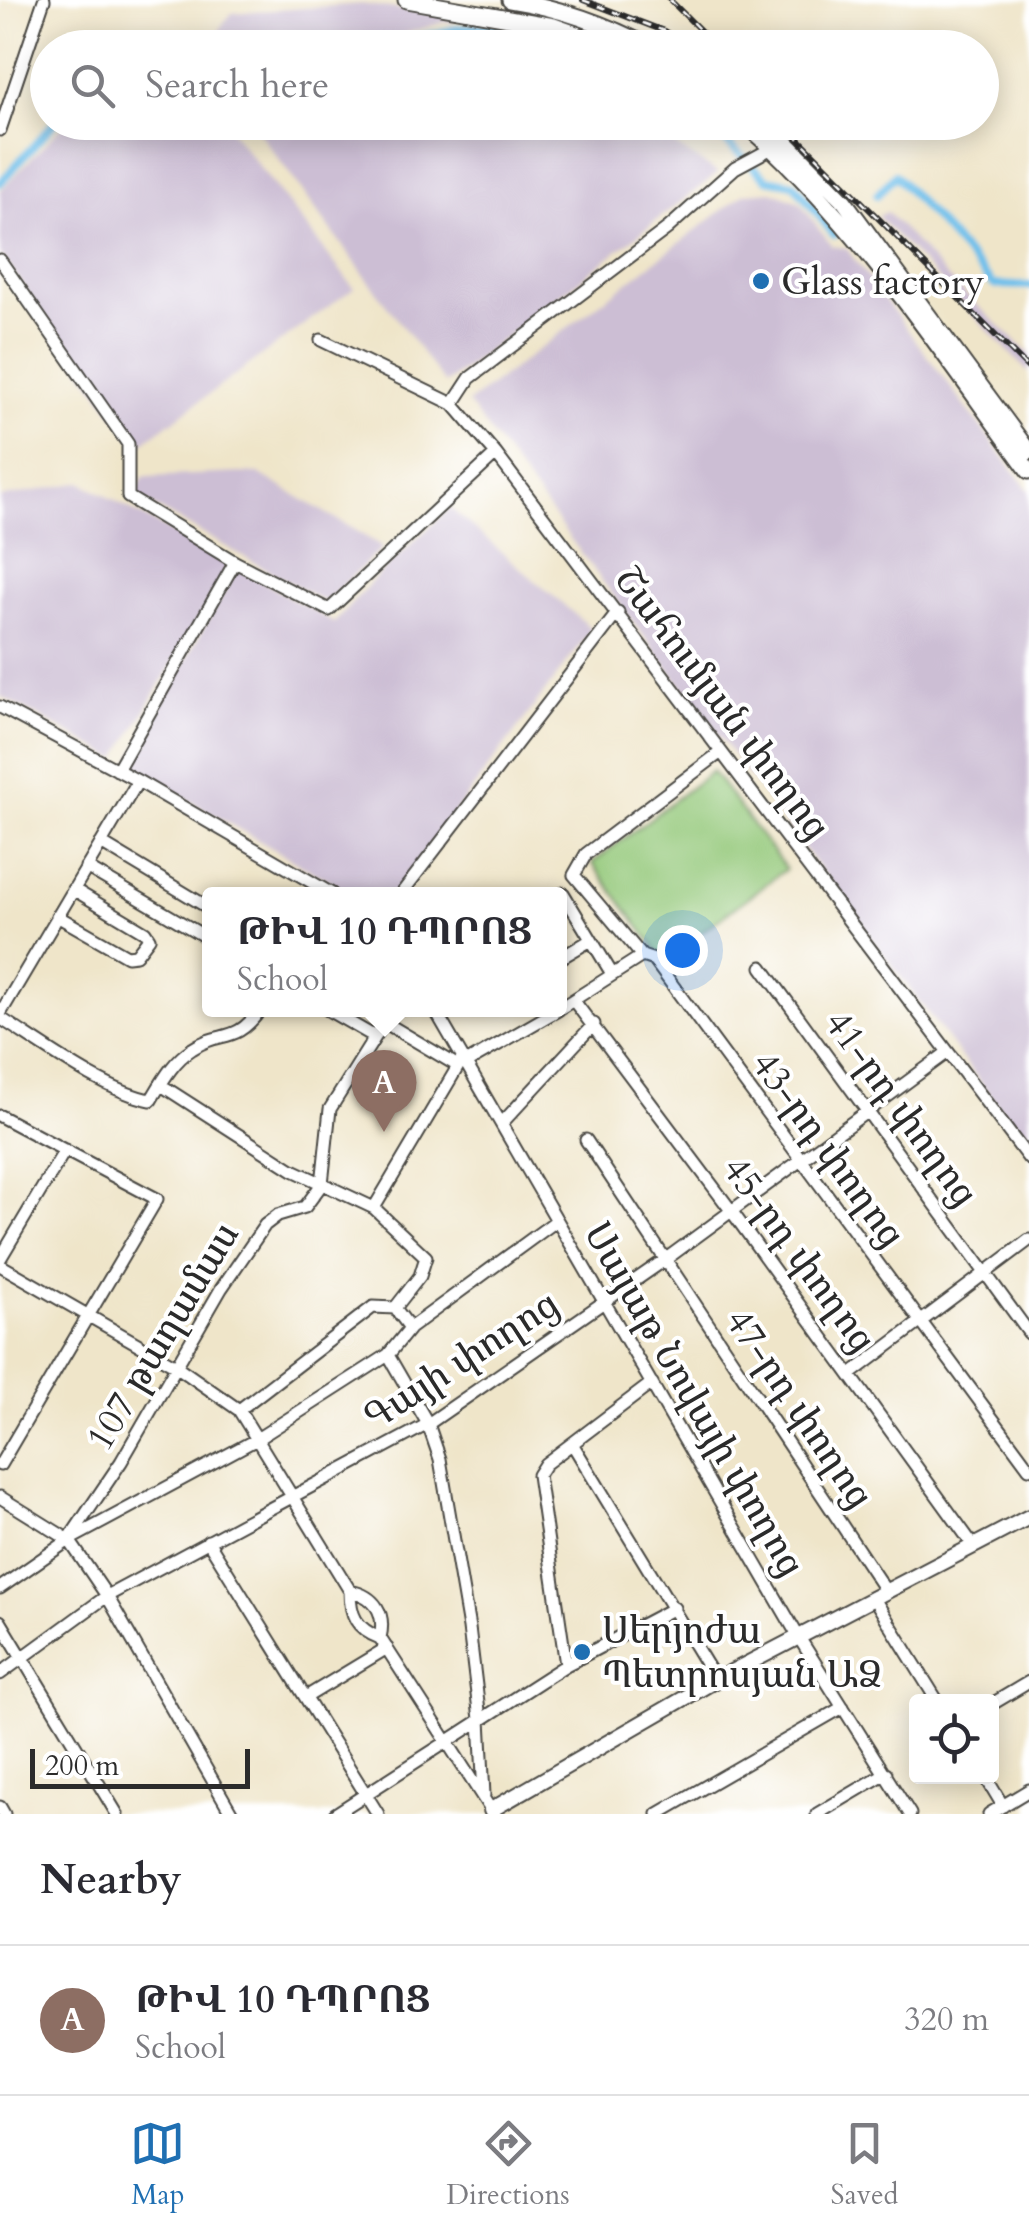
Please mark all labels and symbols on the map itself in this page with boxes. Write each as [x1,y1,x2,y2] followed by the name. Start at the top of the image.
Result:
[781,256,985,308] place label: Glass factory
[750,270,772,292] marker: Glass factory
[602,556,842,851] street label: Շահումյան փողոց
[657,925,708,976] your location
[812,1000,990,1217] street label: 41-րդ փողոց
[739,1041,917,1258] street label: 43-րդ փողոց
[352,1050,416,1132] pin: A
[710,1146,888,1363] street label: 45-րդ փողոց
[74,1213,252,1460] street label: 107 թաղամաս
[571,1213,817,1586] street label: Սայաթ Նովայի փողոց
[354,1278,569,1443] street label: Գայի փողոց
[713,1298,885,1519] street label: 47-րդ փողոց
[602,1605,882,1701] place label: Սերյոժա Պետրոսյան ԱՁ
[571,1641,593,1663] marker: Սերյոժա Պետրոսյան ԱՁ
[30,1744,250,1788] scale bar

